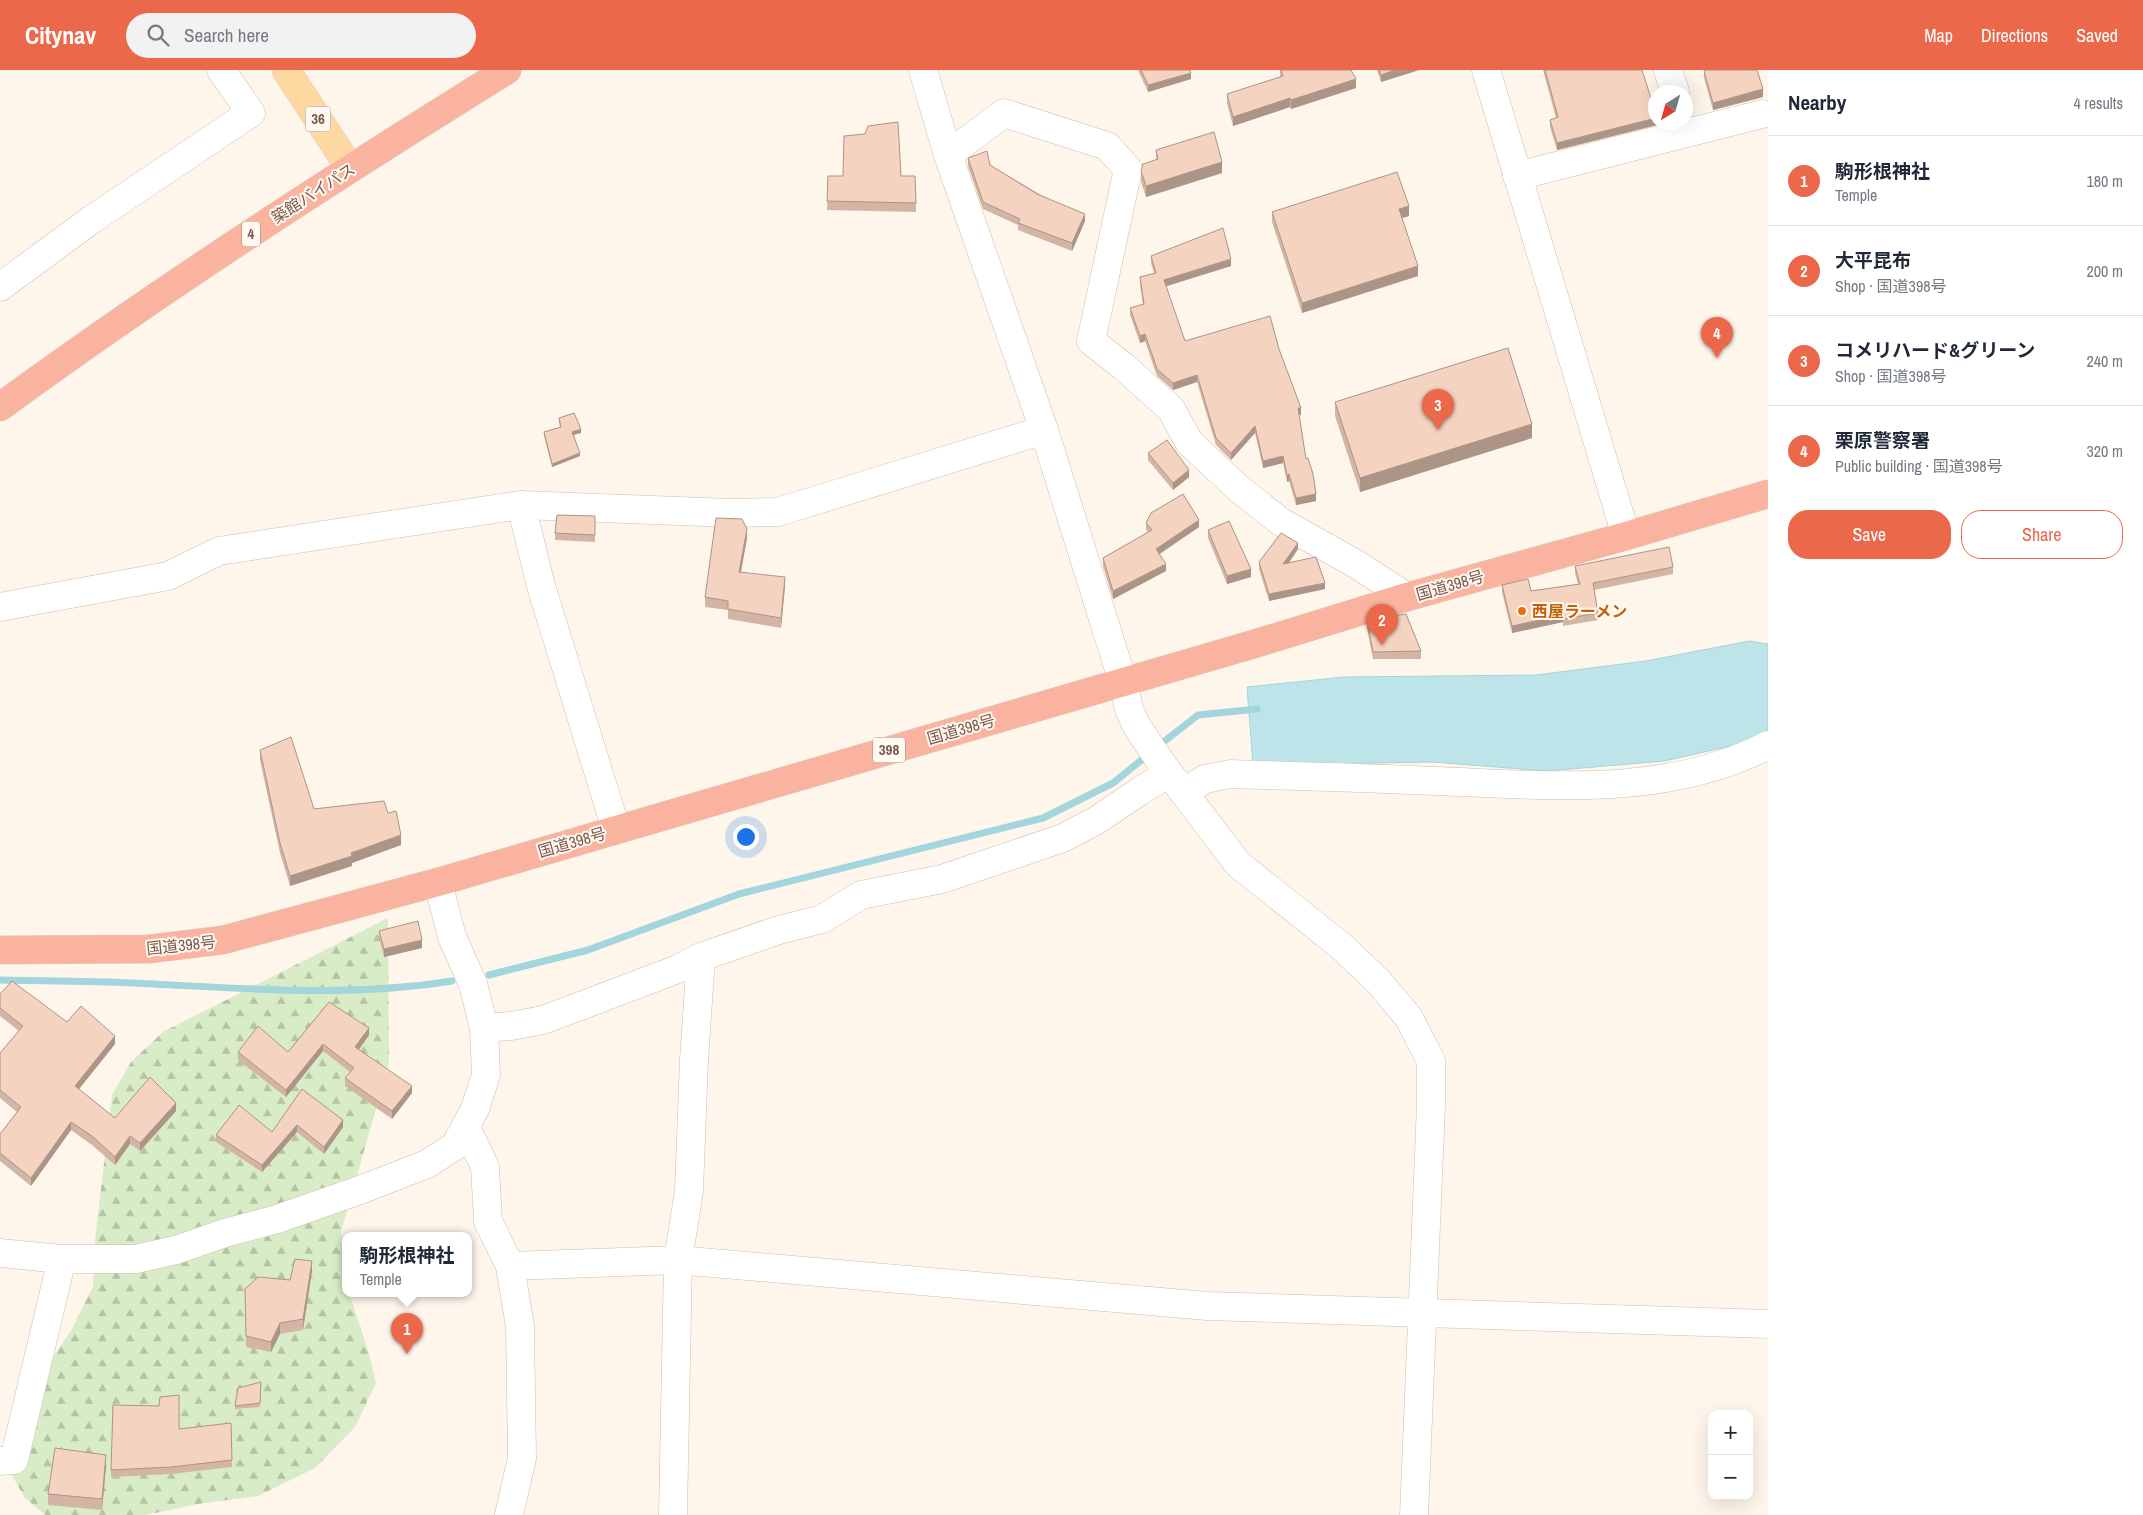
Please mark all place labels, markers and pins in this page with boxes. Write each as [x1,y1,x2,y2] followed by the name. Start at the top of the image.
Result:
[1701,317,1733,358] pin: 4
[1422,389,1454,430] pin: 3
[1532,600,1627,622] place label: 西屋ラーメン
[1366,604,1398,645] pin: 2
[1516,605,1528,617] marker: 西屋ラーメン
[391,1313,423,1354] pin: 1

